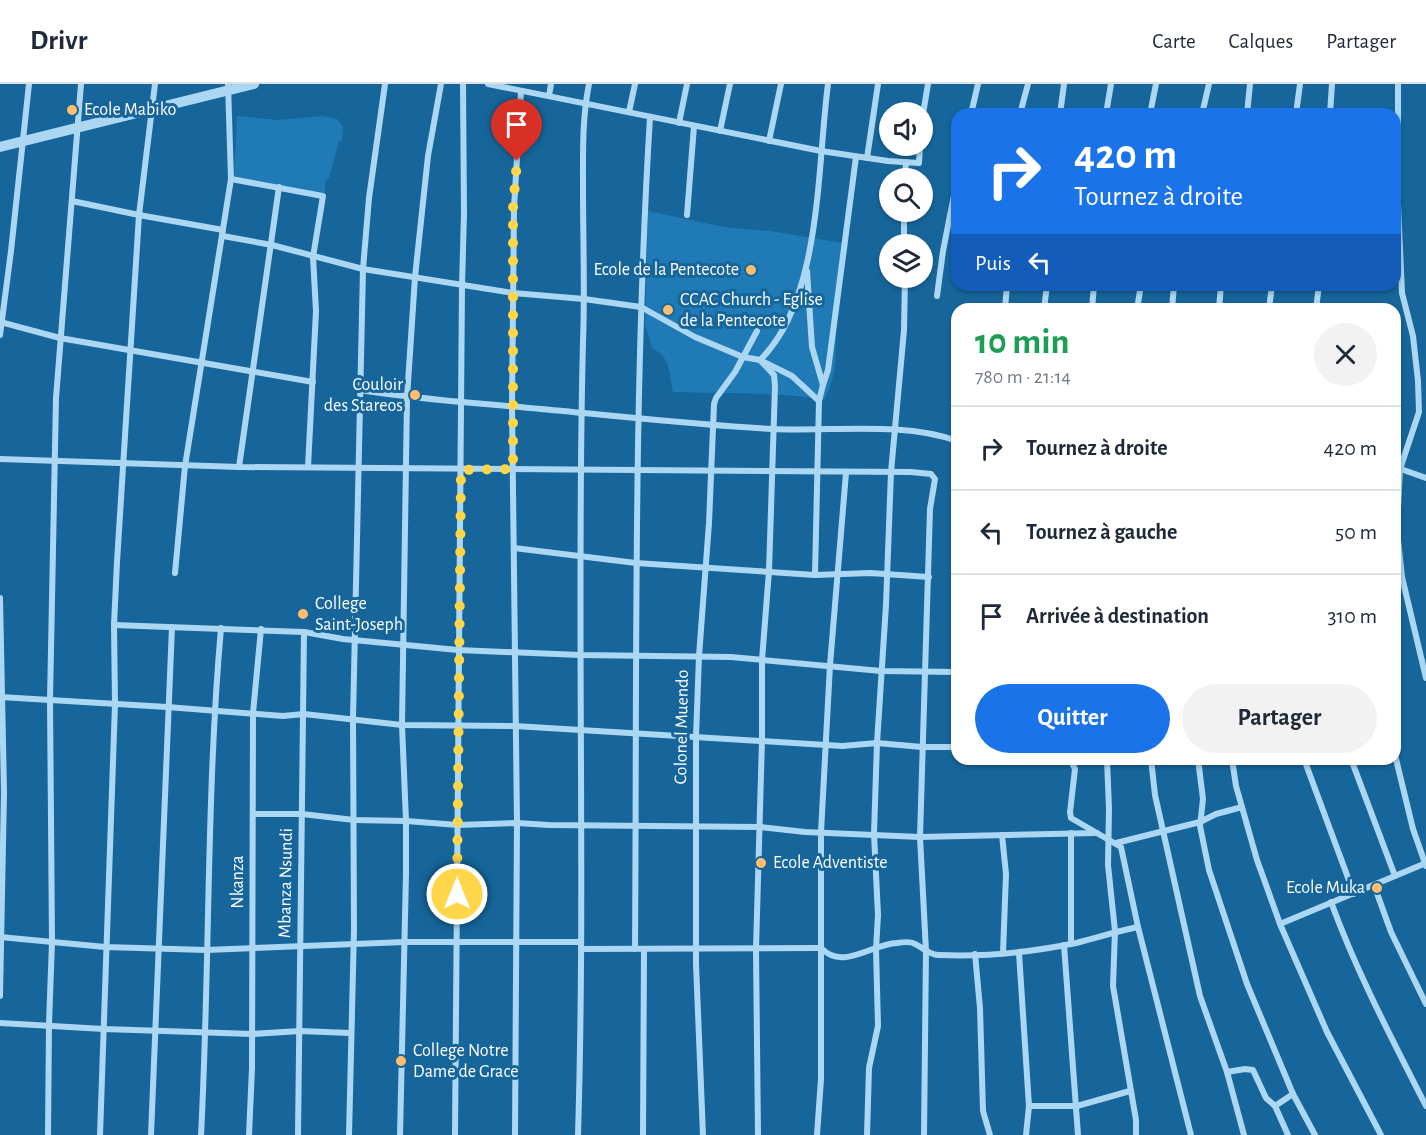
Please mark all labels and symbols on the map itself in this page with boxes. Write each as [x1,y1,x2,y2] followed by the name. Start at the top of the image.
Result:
[491,99,542,161] pin
[84,101,177,119] place label: Ecole Mabiko
[65,103,79,117] marker: Ecole Mabiko
[593,261,739,279] place label: Ecole de la Pentecote
[744,263,758,277] marker: Ecole de la Pentecote
[680,291,823,330] place label: CCAC Church - Eglise de la Pentecote
[661,303,675,317] marker: CCAC Church - Eglise de la Pentecote
[324,376,403,415] place label: Couloir des Stareos
[408,388,422,402] marker: Couloir des Stareos
[315,595,403,634] place label: College Saint-Joseph
[296,607,310,621] marker: College Saint-Joseph
[672,669,692,784] street label: Colonel Muendo
[276,828,296,938] street label: Mbanza Nsundi
[773,854,888,872] place label: Ecole Adventiste
[229,855,247,909] street label: Nkanza
[754,856,768,870] marker: Ecole Adventiste
[425,862,489,926] position arrow
[1286,879,1365,897] place label: Ecole Muka
[1370,881,1384,895] marker: Ecole Muka
[413,1042,519,1081] place label: College Notre Dame de Grace
[394,1054,408,1068] marker: College Notre Dame de Grace

